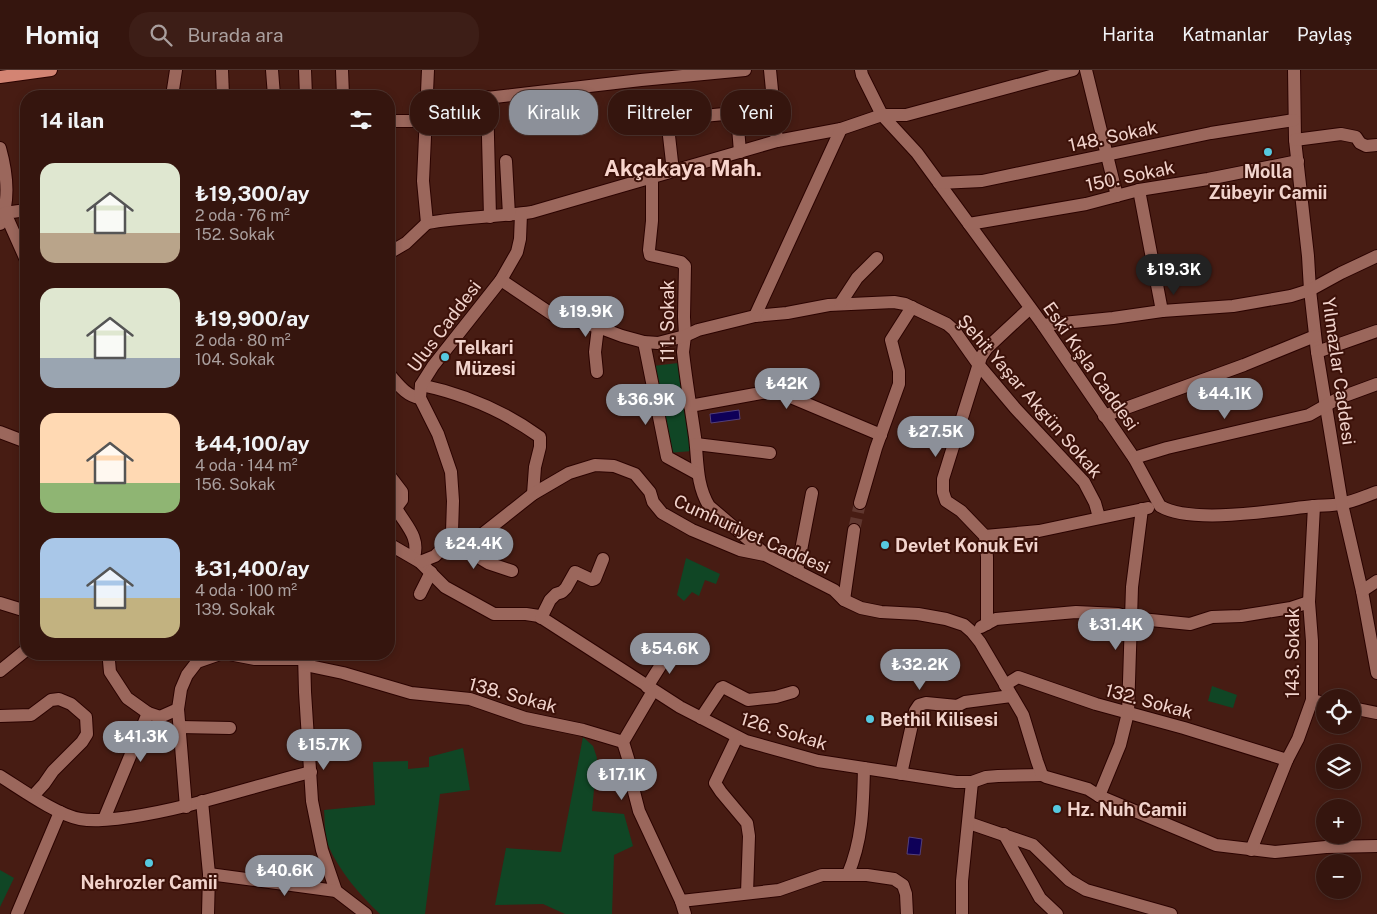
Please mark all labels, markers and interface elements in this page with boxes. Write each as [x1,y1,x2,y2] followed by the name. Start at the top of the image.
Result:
[129,12,479,57] search box
[25,21,99,49] text: Homiq
[147,21,175,49] icon: search
[187,24,283,46] text: Burada ara
[1102,24,1154,45] text: Harita
[1182,24,1269,45] text: Katmanlar
[1297,24,1352,45] text: Paylaş
[410,90,499,135] chip: Satılık
[509,90,598,135] chip: Kiralık
[608,90,711,135] chip: Filtreler
[721,90,791,135] chip: Yeni
[347,106,375,134] icon: filters
[40,108,104,133] text: 14 ilan
[1066,116,1160,156] street label: 148. Sokak
[1262,146,1274,158] marker: Molla Zübeyir Camii
[604,155,762,181] district label: Akçakaya Mah.
[1084,156,1176,196] street label: 150. Sokak
[1209,161,1327,203] place label: Molla Zübeyir Camii
[195,181,310,206] text: ₺19,300/ay
[80,183,140,243] icon: home
[195,206,290,225] text: 2 oda · 76 m²
[195,225,275,244] text: 152. Sokak
[1133,254,1215,296] pin: ₺19.3K
[1147,260,1201,279] text: ₺19.3K
[403,276,485,376] street label: Ulus Caddesi
[657,280,678,362] street label: 111. Sokak
[545,296,627,338] pin: ₺19.9K
[1318,296,1360,446] street label: Yılmazlar Caddesi
[1039,298,1143,434] street label: Eski Kışla Caddesi
[559,302,613,321] text: ₺19.9K
[195,306,310,331] text: ₺19,900/ay
[80,308,140,368] icon: home
[953,310,1107,482] street label: Şehit Yaşar Akgün Sokak
[195,331,291,350] text: 2 oda · 80 m²
[455,337,516,379] place label: Telkari Müzesi
[195,350,275,369] text: 104. Sokak
[439,351,451,363] marker: Telkari Müzesi
[757,368,817,410] pin: ₺42K
[766,374,808,393] text: ₺42K
[1184,378,1266,420] pin: ₺44.1K
[605,384,687,426] pin: ₺36.9K
[1198,384,1252,403] text: ₺44.1K
[617,390,675,409] text: ₺36.9K
[895,416,977,458] pin: ₺27.5K
[908,422,964,441] text: ₺27.5K
[195,431,309,456] text: ₺44,100/ay
[80,433,140,493] icon: home
[195,456,298,475] text: 4 oda · 144 m²
[195,475,275,494] text: 156. Sokak
[671,490,833,578] street label: Cumhuriyet Caddesi
[433,528,515,570] pin: ₺24.4K
[445,534,503,553] text: ₺24.4K
[895,535,1038,556] place label: Devlet Konuk Evi
[879,539,891,551] marker: Devlet Konuk Evi
[195,556,310,581] text: ₺31,400/ay
[80,558,140,618] icon: home
[195,581,297,600] text: 4 oda · 100 m²
[195,600,275,619] text: 139. Sokak
[1075,608,1157,651] pin: ₺31.4K
[1282,608,1303,698] street label: 143. Sokak
[1089,615,1143,634] text: ₺31.4K
[629,632,711,675] pin: ₺54.6K
[641,639,699,658] text: ₺54.6K
[879,648,961,691] pin: ₺32.2K
[891,655,949,674] text: ₺32.2K
[466,673,560,717] street label: 138. Sokak
[1103,679,1195,723] street label: 132. Sokak
[1316,689,1361,899] map controls
[1316,689,1361,734] button: locate
[738,708,830,754] street label: 126. Sokak
[880,709,998,730] place label: Bethil Kilisesi
[864,713,876,725] marker: Bethil Kilisesi
[100,720,182,763] pin: ₺41.3K
[114,727,168,746] text: ₺41.3K
[283,728,365,771] pin: ₺15.7K
[298,735,350,754] text: ₺15.7K
[1316,744,1361,789] button: layers
[581,758,663,801] pin: ₺17.1K
[598,765,646,784] text: ₺17.1K
[1067,799,1187,820] place label: Hz. Nuh Camii
[1316,799,1361,844] button: +
[1051,803,1063,815] marker: Hz. Nuh Camii
[244,854,326,897] pin: ₺40.6K
[1316,854,1361,899] button: −
[143,857,155,869] marker: Nehrozler Camii
[256,861,314,880] text: ₺40.6K
[80,872,218,893] place label: Nehrozler Camii

